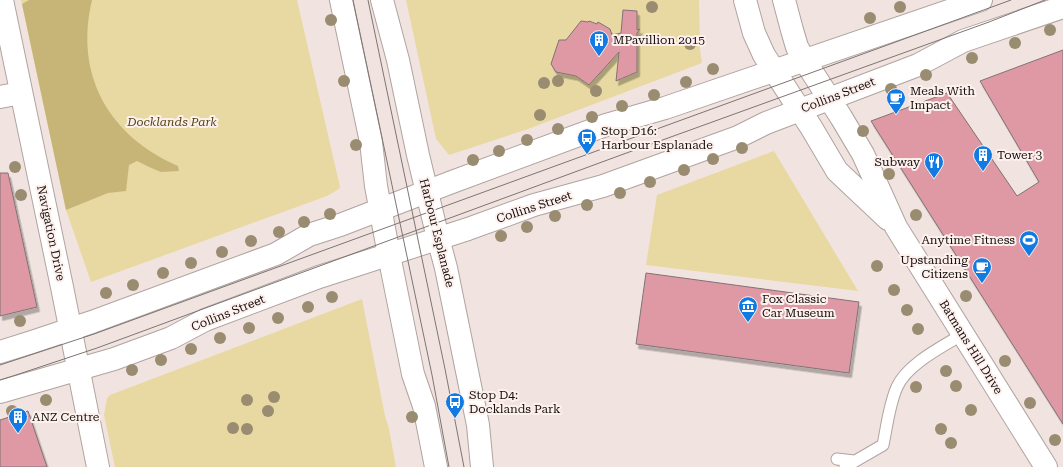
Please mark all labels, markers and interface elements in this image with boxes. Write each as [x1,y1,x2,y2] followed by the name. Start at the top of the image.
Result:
[588,29,610,57] building icon: MPavillion 2015
[613,33,705,47] place label: MPavillion 2015
[799,74,877,116] street label: Collins Street
[910,84,975,112] place label: Meals With Impact
[885,87,907,115] cafe icon: Meals With Impact
[126,115,217,129] park label: Docklands Park
[601,124,713,152] place label: Stop D16: Harbour Esplanade
[576,127,598,155] bus stop icon: Stop D16: Harbour Esplanade
[972,144,994,172] building icon: Tower 3
[997,148,1043,162] place label: Tower 3
[923,151,945,179] restaurant icon: Subway
[874,155,921,169] place label: Subway
[417,177,457,289] street label: Harbour Esplanade
[34,184,68,282] street label: Navigation Drive
[495,188,574,226] street label: Collins Street
[1018,229,1040,257] sports icon: Anytime Fitness
[921,233,1015,247] place label: Anytime Fitness
[900,253,968,281] place label: Upstanding Citizens
[971,256,993,284] cafe icon: Upstanding Citizens
[189,292,267,334] street label: Collins Street
[762,292,835,320] place label: Fox Classic Car Museum
[737,295,759,323] museum icon: Fox Classic Car Museum
[936,297,1006,397] street label: Batmans Hill Drive
[469,388,561,416] place label: Stop D4: Docklands Park
[444,391,466,419] bus stop icon: Stop D4: Docklands Park
[7,406,29,434] building icon: ANZ Centre
[32,410,100,424] place label: ANZ Centre

